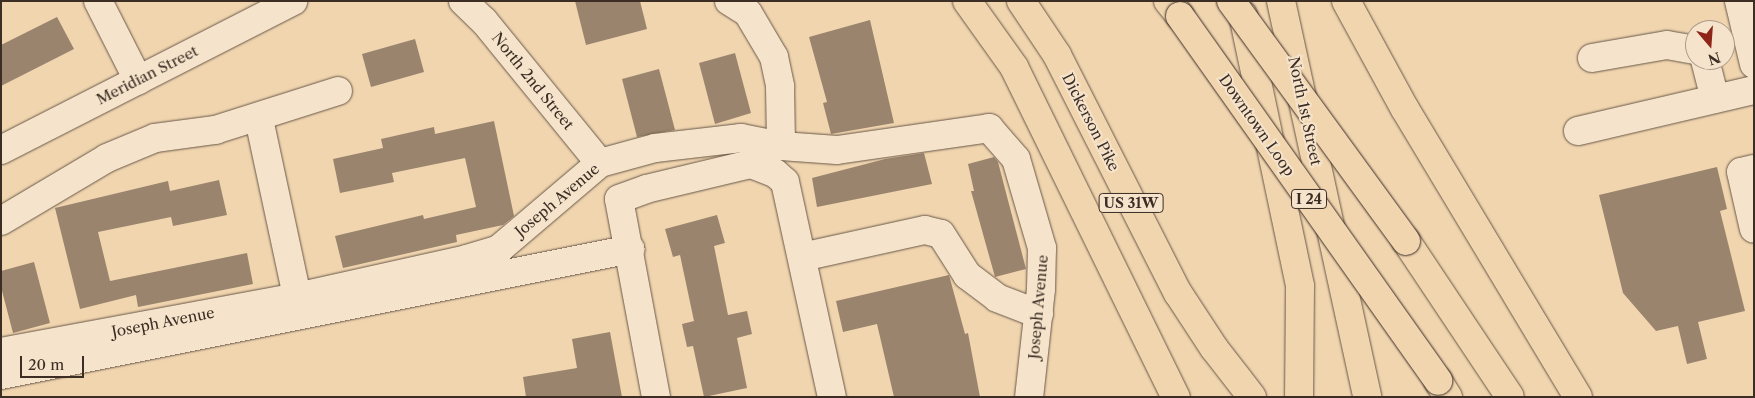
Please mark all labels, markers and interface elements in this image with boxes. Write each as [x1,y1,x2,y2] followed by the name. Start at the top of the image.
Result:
[1685,20,1735,70] north arrow
[488,29,578,133] street label: North 2nd Street
[93,42,201,108] street label: Meridian Street
[1706,48,1723,69] text: N
[1285,55,1325,167] street label: North 1st Street
[1059,70,1123,174] street label: Dickerson Pike
[1215,71,1299,179] street label: Downtown Loop
[511,159,603,241] street label: Joseph Avenue
[1290,188,1328,210] road number: I 24
[1098,192,1164,214] road number: US 31W
[1024,254,1052,360] street label: Joseph Avenue
[110,303,216,341] street label: Joseph Avenue
[22,346,86,378] scale bar
[28,355,64,374] text: 20 m

